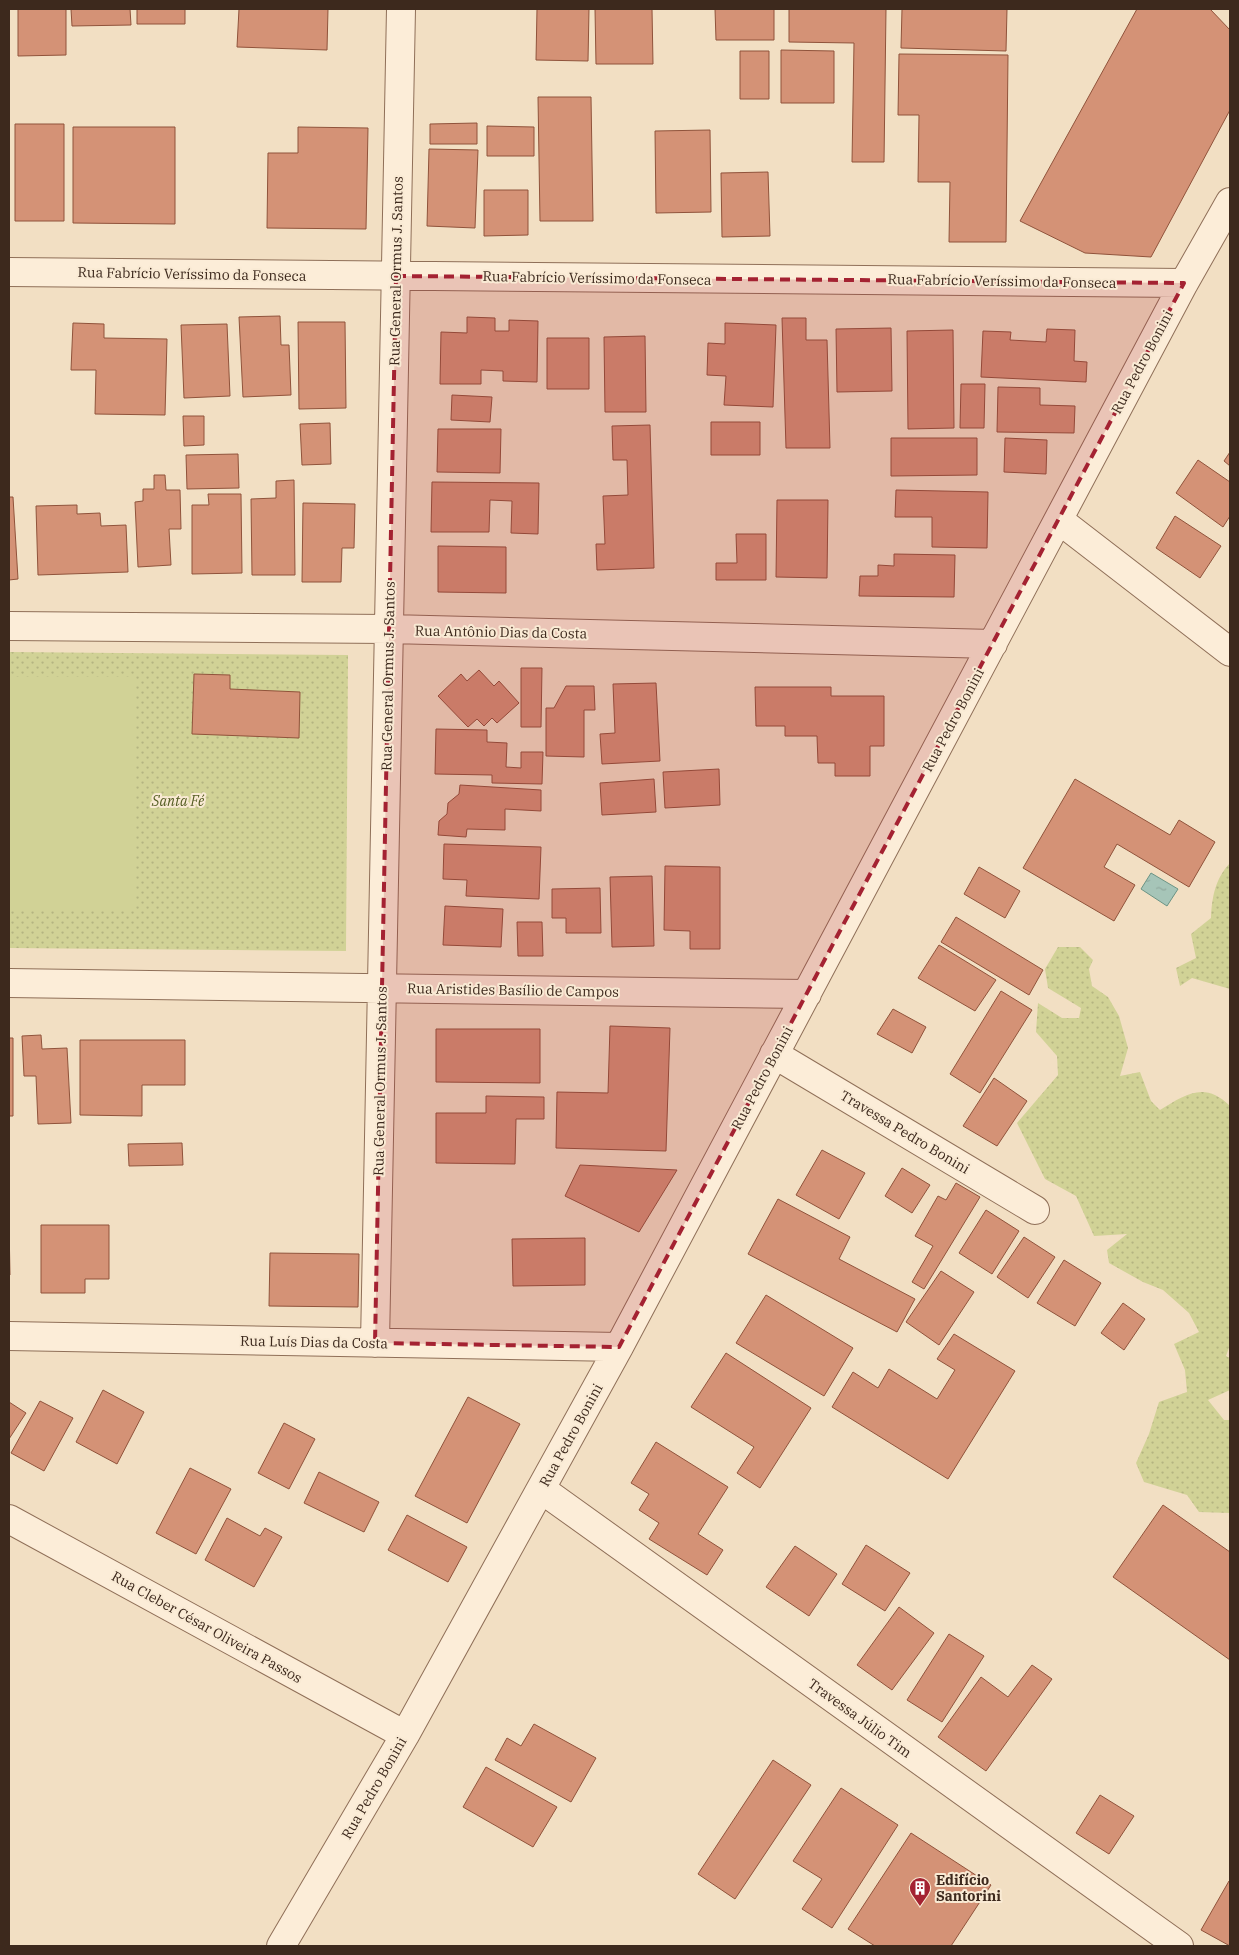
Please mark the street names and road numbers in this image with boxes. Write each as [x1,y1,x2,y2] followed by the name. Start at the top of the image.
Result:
[385,176,407,366] street label: Rua General Ormus J. Santos
[77,263,307,285] street label: Rua Fabrício Veríssimo da Fonseca
[482,267,712,289] street label: Rua Fabrício Veríssimo da Fonseca
[887,270,1117,292] street label: Rua Fabrício Veríssimo da Fonseca
[1107,307,1177,417] street label: Rua Pedro Bonini
[377,581,399,771] street label: Rua General Ormus J. Santos
[415,621,588,643] street label: Rua Antônio Dias da Costa
[918,665,988,775] street label: Rua Pedro Bonini
[407,979,619,1001] street label: Rua Aristides Basílio de Campos
[369,986,391,1176] street label: Rua General Ormus J. Santos
[727,1023,797,1133] street label: Rua Pedro Bonini
[837,1086,973,1178] street label: Travessa Pedro Bonini
[240,1332,388,1352] street label: Rua Luís Dias da Costa
[535,1380,607,1490] street label: Rua Pedro Bonini
[109,1567,306,1687] street label: Rua Cleber César Oliveira Passos
[805,1674,915,1762] street label: Travessa Júlio Tim
[337,1734,411,1842] street label: Rua Pedro Bonini

